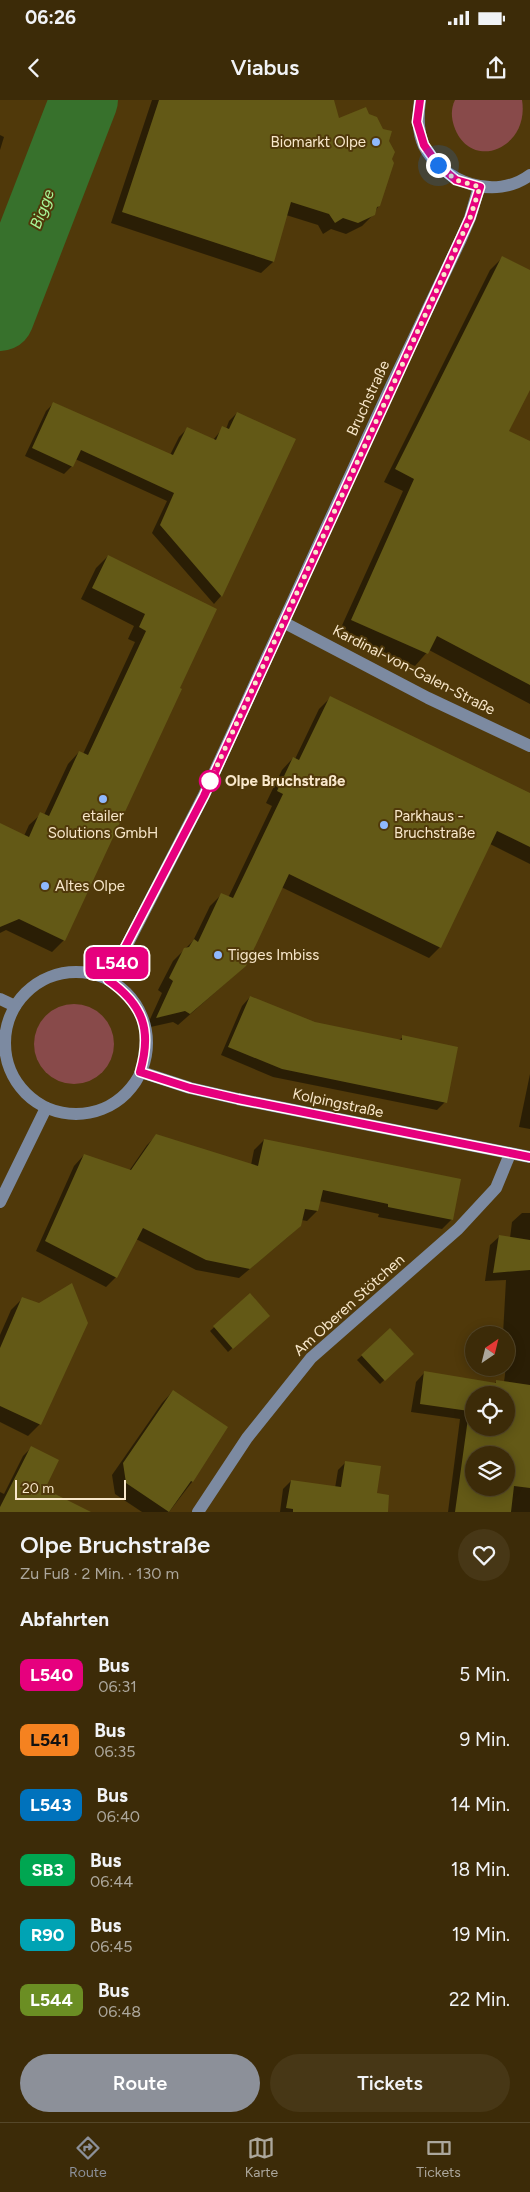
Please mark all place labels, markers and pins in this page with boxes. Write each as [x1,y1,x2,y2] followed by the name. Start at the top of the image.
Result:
[271,133,366,151] place label: Biomarkt Olpe
[370,136,382,148] marker: Biomarkt Olpe
[199,770,221,792] marker: Olpe Bruchstraße
[225,772,346,790] place label: Olpe Bruchstraße
[97,793,109,805] marker: etailer Solutions GmbH
[48,807,158,842] place label: etailer Solutions GmbH
[394,807,475,842] place label: Parkhaus - Bruchstraße
[378,819,390,831] marker: Parkhaus - Bruchstraße
[55,877,125,895] place label: Altes Olpe
[39,880,51,892] marker: Altes Olpe
[228,946,319,964] place label: Tigges Imbiss
[212,949,224,961] marker: Tigges Imbiss

